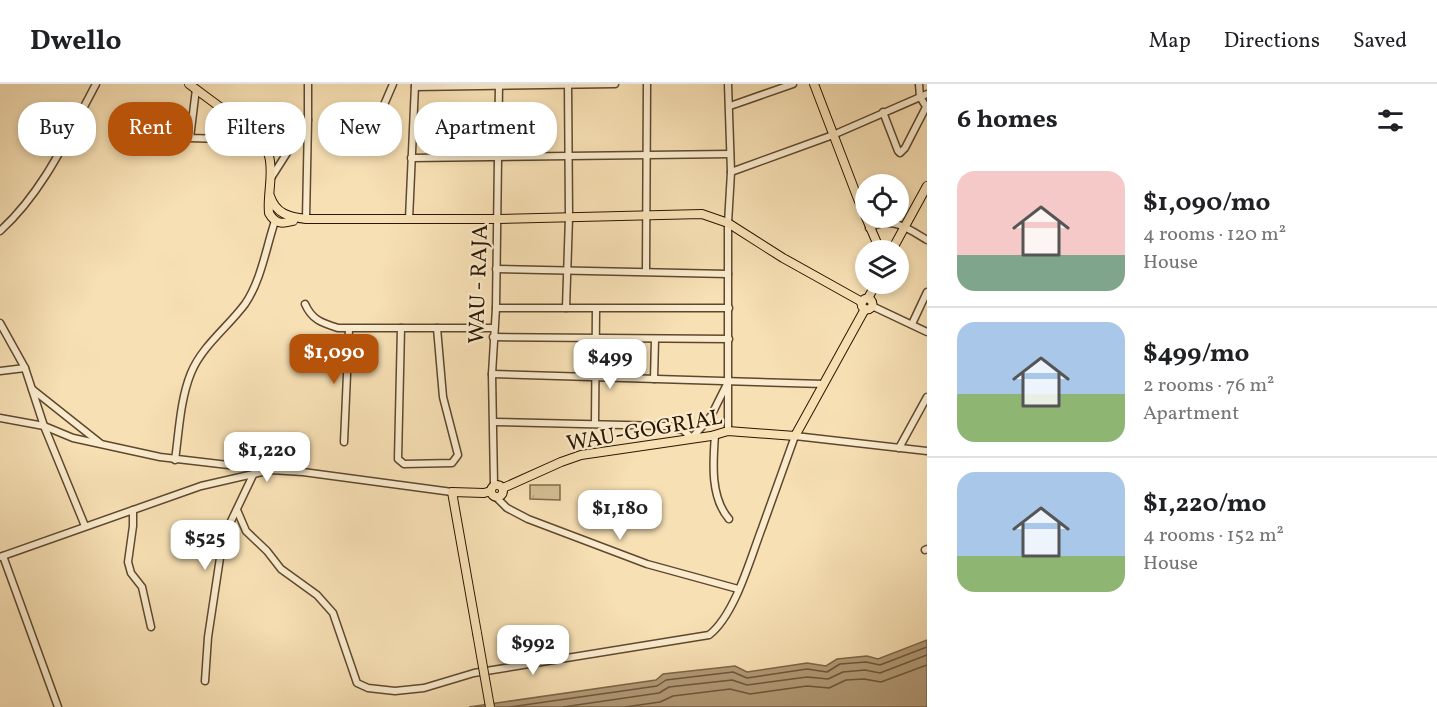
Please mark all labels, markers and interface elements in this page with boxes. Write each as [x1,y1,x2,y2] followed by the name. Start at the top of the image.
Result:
[30,22,122,61] text: Dwello
[1149,27,1191,56] text: Map
[1224,27,1320,56] text: Directions
[1353,27,1407,56] text: Saved
[18,102,96,156] chip: Buy
[108,102,193,156] chip: Rent
[205,102,306,156] chip: Filters
[318,102,402,156] chip: New
[414,102,557,156] chip: Apartment
[957,102,1058,138] text: 6 homes
[1374,104,1407,137] icon: filters
[855,174,909,294] map controls
[855,174,909,228] button: locate
[1143,185,1270,221] text: $1,090/mo
[1005,195,1077,267] icon: home
[1143,221,1286,249] text: 4 rooms · 120 m²
[462,224,497,344] street label: WAU - RAJA
[855,240,909,294] button: layers
[1143,249,1198,277] text: House
[285,334,383,385] pin: $1,090
[1143,336,1249,372] text: $499/mo
[304,339,364,367] text: $1,090
[574,339,646,390] pin: $499
[588,344,632,372] text: $499
[1005,346,1077,418] icon: home
[1143,372,1275,400] text: 2 rooms · 76 m²
[1143,400,1239,428] text: Apartment
[564,402,725,460] street label: WAU-GOGRIAL
[218,432,316,483] pin: $1,220
[238,437,296,465] text: $1,220
[1143,486,1266,522] text: $1,220/mo
[571,490,669,541] pin: $1,180
[592,495,648,523] text: $1,180
[1005,496,1077,568] icon: home
[169,520,241,571] pin: $525
[1143,522,1284,550] text: 4 rooms · 152 m²
[185,525,225,553] text: $525
[1143,550,1198,578] text: House
[497,625,569,676] pin: $992
[511,630,555,658] text: $992

